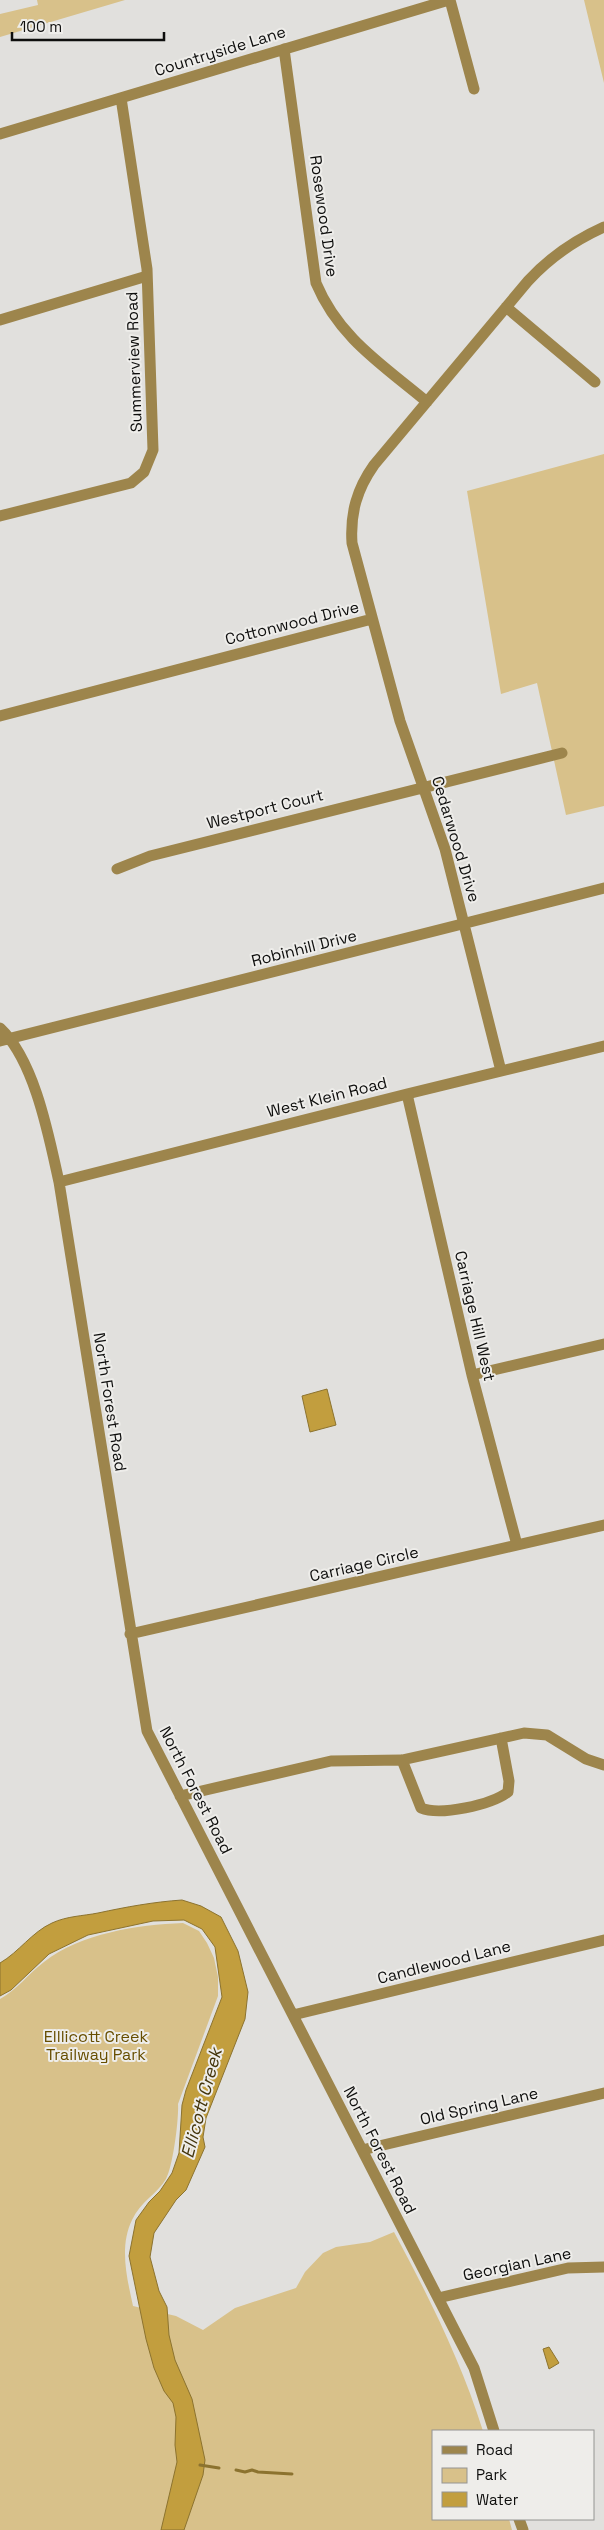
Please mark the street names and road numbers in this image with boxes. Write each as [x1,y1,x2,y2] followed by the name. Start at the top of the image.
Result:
[152,21,288,81] street label: Countryside Lane
[305,154,343,278] street label: Rosewood Drive
[121,291,147,433] street label: Summerview Road
[223,596,361,650] street label: Cottonwood Drive
[427,774,485,904] street label: Cedarwood Drive
[204,784,326,834] street label: Westport Court
[249,925,359,971] street label: Robinhill Drive
[265,1072,389,1122] street label: West Klein Road
[450,1249,500,1383] street label: Carriage Hill West
[89,1331,131,1473] street label: North Forest Road
[307,1541,421,1587] street label: Carriage Circle
[155,1723,237,1857] street label: North Forest Road
[375,1935,513,1989] street label: Candlewood Lane
[418,2082,540,2130] street label: Old Spring Lane
[339,2083,421,2217] street label: North Forest Road
[461,2242,573,2286] street label: Georgian Lane

